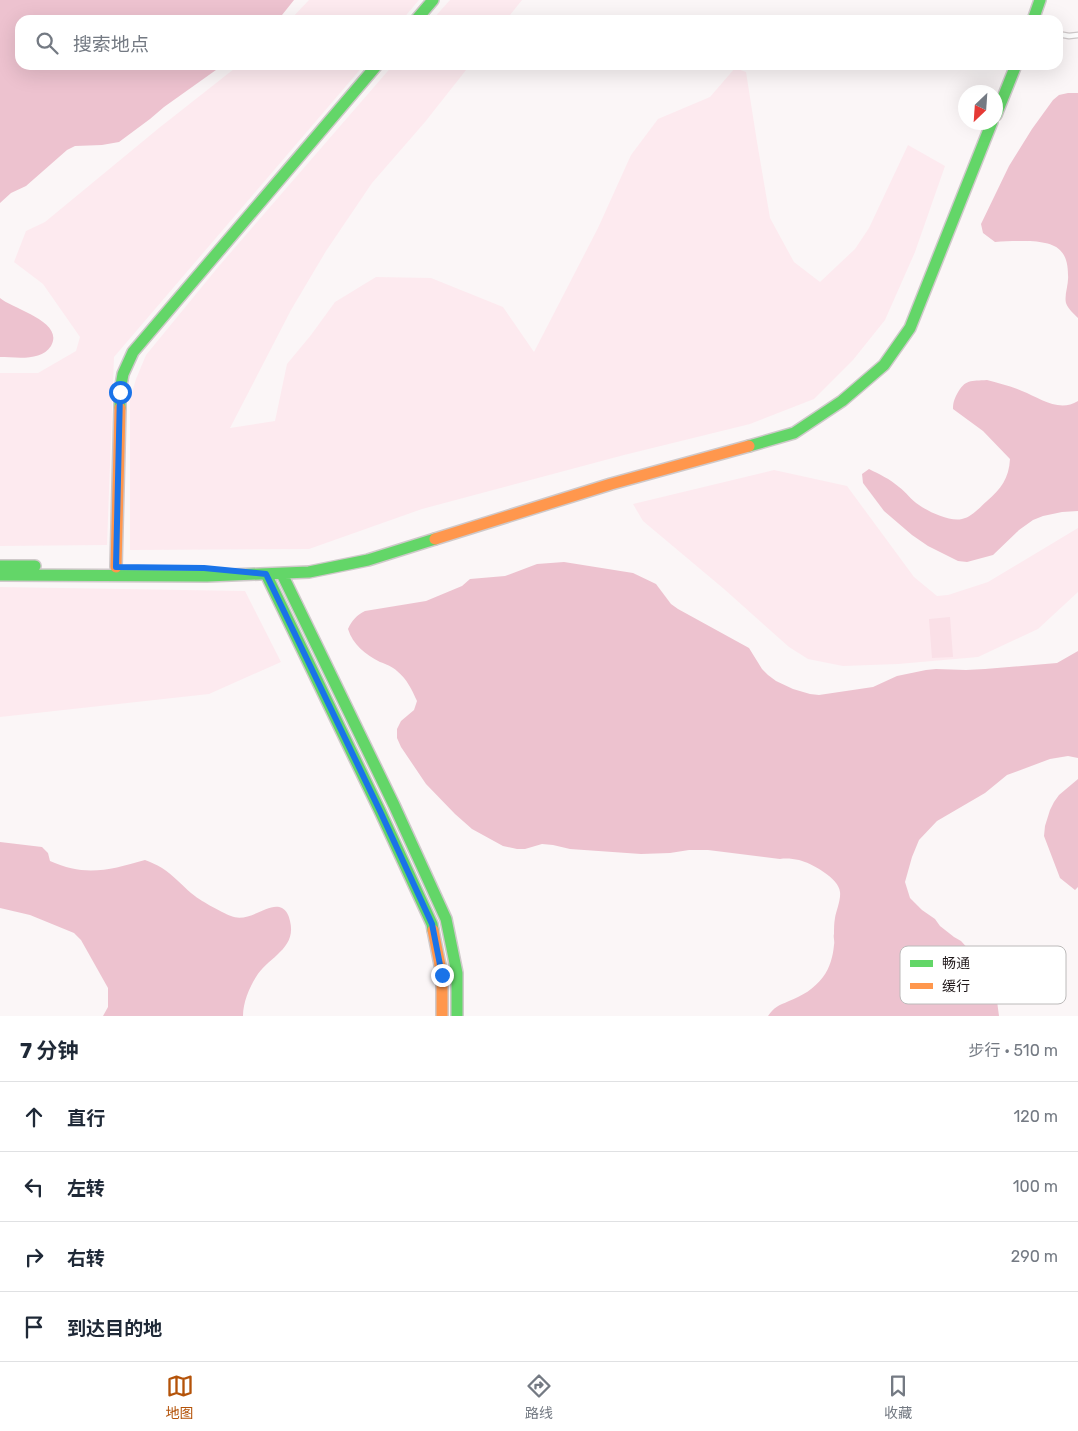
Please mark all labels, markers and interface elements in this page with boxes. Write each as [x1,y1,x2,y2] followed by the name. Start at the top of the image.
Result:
[15,15,1063,70] search box
[33,29,61,57] icon: search
[73,33,149,56] text: 搜索地点
[958,85,1003,130] north arrow
[109,381,132,404] route start
[900,946,1066,1004] legend
[942,955,970,972] text: 畅通
[431,964,454,987] route end
[942,978,970,995] text: 缓行
[20,1038,79,1063] text: 7 分钟
[968,1041,1058,1060] text: 步行 · 510 m
[20,1103,48,1131] icon: ahead
[67,1107,105,1130] text: 直行
[1013,1107,1058,1126] text: 120 m
[20,1173,48,1201] icon: left
[67,1177,105,1200] text: 左转
[1013,1177,1058,1196] text: 100 m
[20,1243,48,1271] icon: right
[67,1247,105,1270] text: 右转
[1011,1247,1058,1266] text: 290 m
[20,1313,48,1341] icon: arrive
[67,1317,162,1340] text: 到达目的地
[166,1372,194,1422] tab: 地图
[525,1372,553,1422] tab: 路线
[884,1372,912,1422] tab: 收藏

